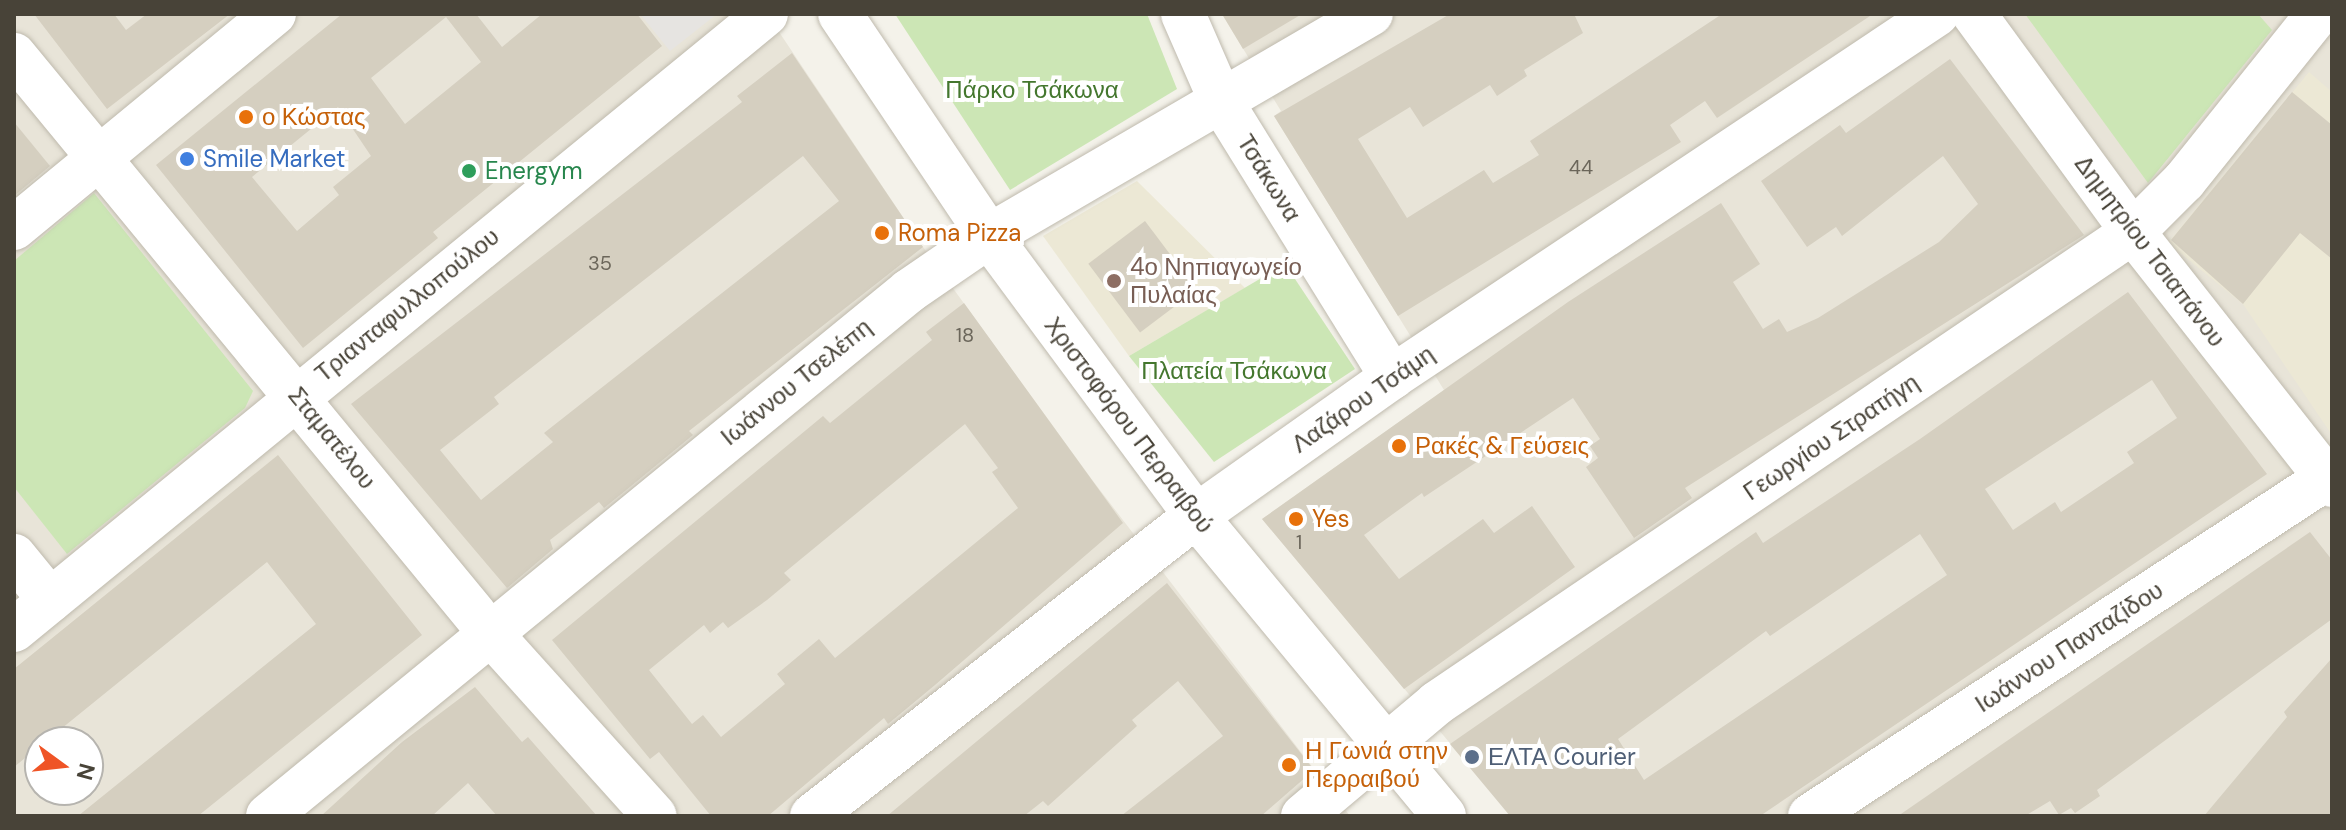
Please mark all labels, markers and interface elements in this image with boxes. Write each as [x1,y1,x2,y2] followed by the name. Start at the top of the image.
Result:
[945,76,1119,104] park label: Πάρκο Τσάκωνα
[262,103,366,131] place label: ο Κώστας
[237,108,255,126] marker: ο Κώστας
[1231,129,1307,227] street label: Τσάκωνα
[203,145,345,173] place label: Smile Market
[178,150,196,168] marker: Smile Market
[2069,150,2231,352] street label: Δημητρίου Τσιαπάνου
[1569,155,1593,179] house number: 44
[485,157,583,185] place label: Energym
[460,162,478,180] marker: Energym
[898,219,1021,247] place label: Roma Pizza
[309,222,505,388] street label: Τριανταφυλλοπούλου
[873,224,891,242] marker: Roma Pizza
[588,251,612,275] house number: 35
[1130,253,1302,309] place label: 4ο Νηπιαγωγείο Πυλαίας
[1105,272,1123,290] marker: 4ο Νηπιαγωγείο Πυλαίας
[1039,312,1219,538] street label: Χριστοφόρου Περραιβού
[715,313,877,451] street label: Ιωάννου Τσελέπη
[956,323,974,347] house number: 18
[1286,339,1440,459] street label: Λαζάρου Τσάμη
[1141,357,1327,385] park label: Πλατεία Τσάκωνα
[1738,368,1924,506] street label: Γεωργίου Στρατήγη
[282,381,382,495] street label: Σταματέλου
[1415,432,1589,460] place label: Ρακές & Γεύσεις
[1390,437,1408,455] marker: Ρακές & Γεύσεις
[1312,505,1350,533] place label: Yes
[1287,510,1305,528] marker: Yes
[1296,530,1302,554] house number: 1
[1970,576,2168,718] street label: Ιωάννου Πανταζίδου
[24,726,104,806] north arrow
[1305,737,1448,793] place label: Η Γωνιά στην Περραιβού
[1488,743,1636,771] place label: ΕΛΤΑ Courier
[1463,748,1481,766] marker: ΕΛΤΑ Courier
[1280,756,1298,774] marker: Η Γωνιά στην Περραιβού
[70,760,102,783] text: N

